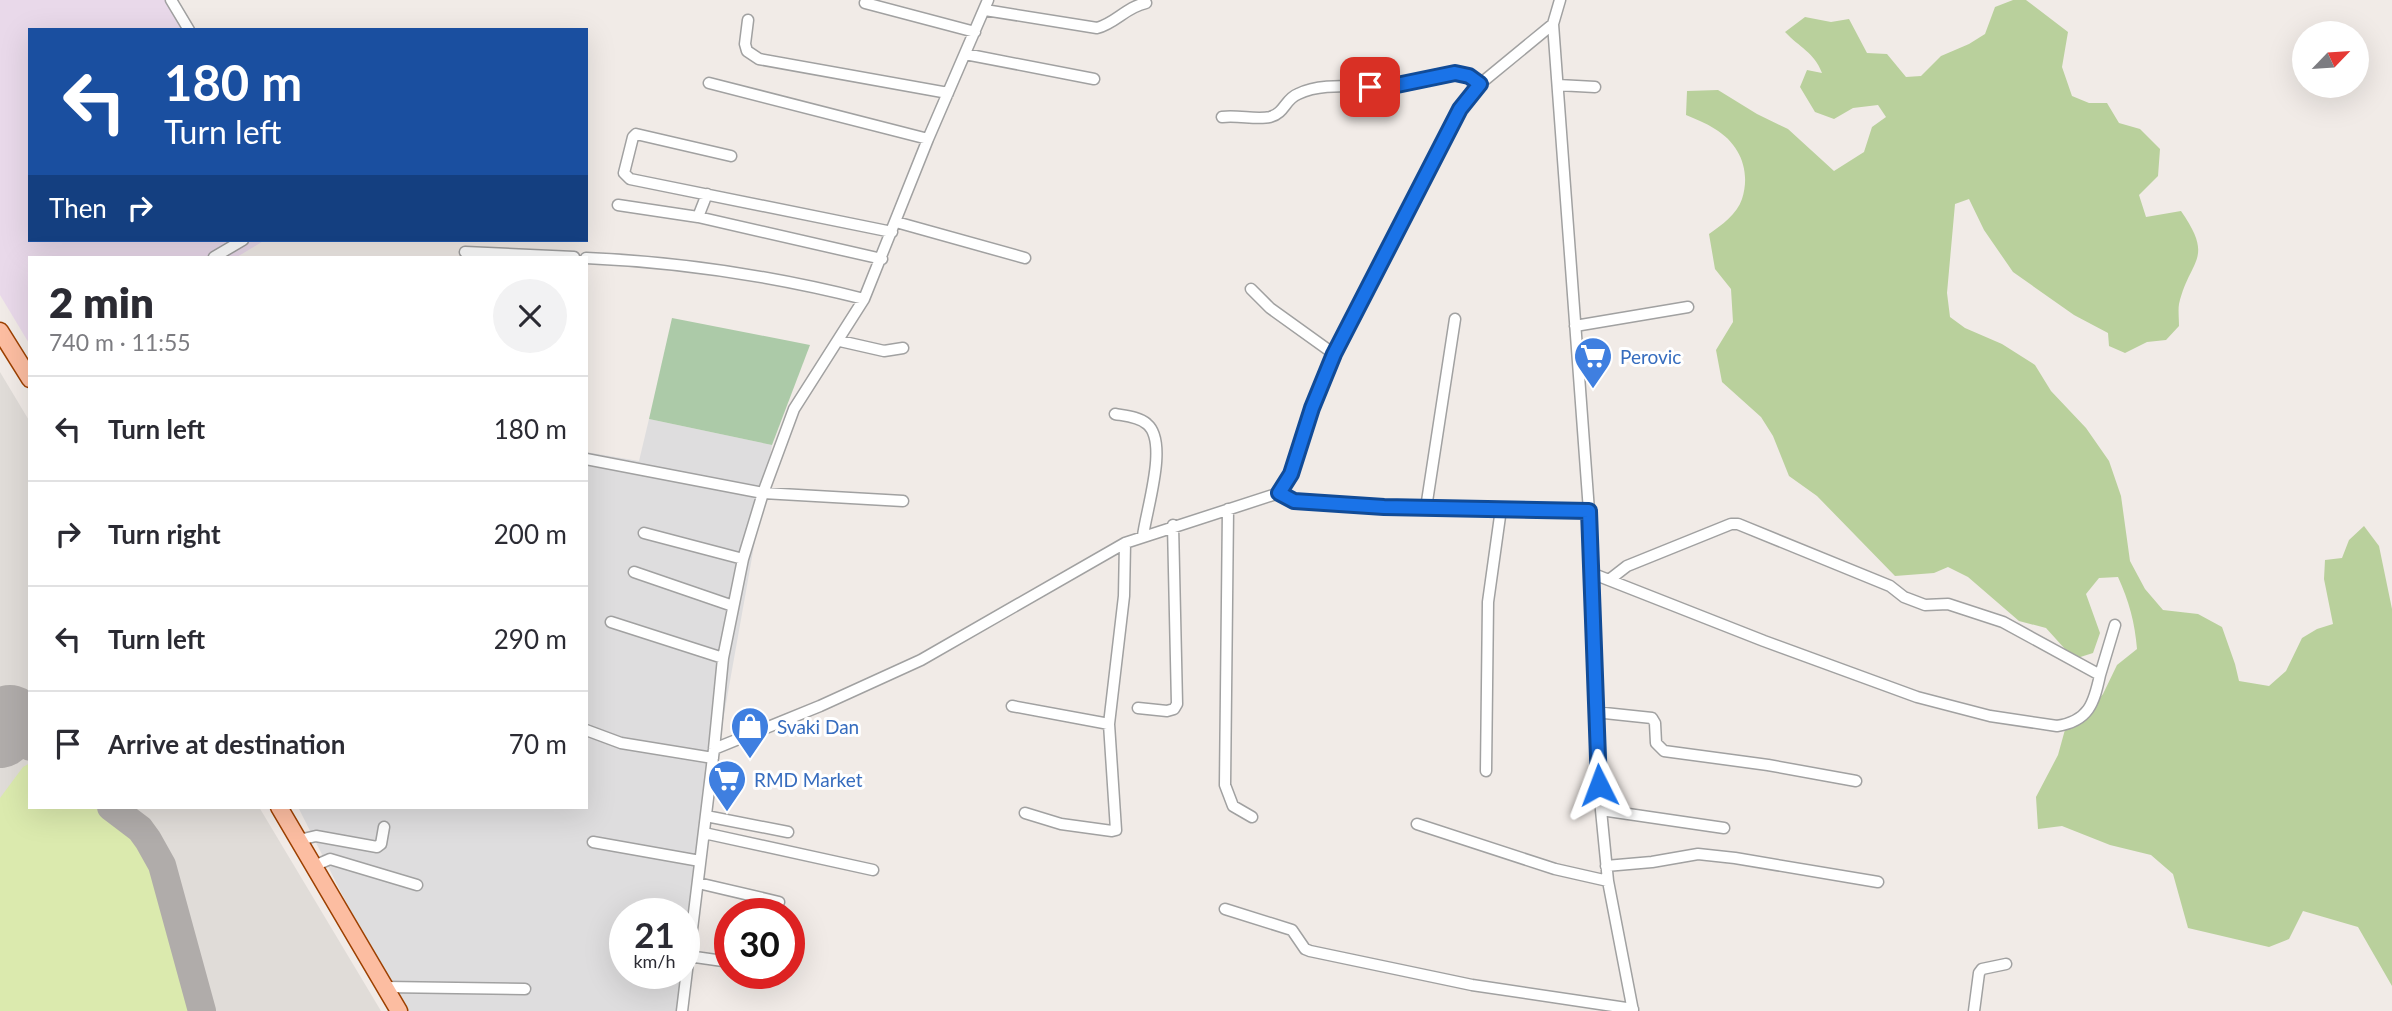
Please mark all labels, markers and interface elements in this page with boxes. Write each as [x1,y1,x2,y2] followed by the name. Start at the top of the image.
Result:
[2292,21,2370,98] north arrow
[2292,21,2369,98] map controls
[164,53,302,111] text: 180 m
[49,56,140,147] icon: left
[1340,57,1400,117] pin
[1351,68,1389,106] icon: arrive
[164,112,281,151] text: Turn left
[121,189,159,227] icon: right
[49,192,107,224] text: Then
[49,277,154,327] text: 2 min
[493,279,567,353] button: close
[49,328,191,356] text: 740 m · 11:55
[1572,335,1614,390] supermarket icon: Perovic
[1620,345,1681,368] place label: Perovic
[49,410,87,448] icon: left
[108,413,205,445] text: Turn left
[494,413,567,445] text: 180 m
[49,515,87,553] icon: right
[108,518,221,550] text: Turn right
[494,518,567,550] text: 200 m
[49,620,87,658] icon: left
[108,623,205,655] text: Turn left
[494,623,567,655] text: 290 m
[729,705,771,760] shop icon: Svaki Dan
[777,715,859,738] place label: Svaki Dan
[49,725,87,763] icon: arrive
[108,728,345,760] text: Arrive at destination
[509,728,567,760] text: 70 m
[1562,748,1636,822] position arrow
[706,758,748,813] supermarket icon: RMD Market
[754,768,863,791] place label: RMD Market
[714,898,805,989] speed limit sign: 30
[634,913,675,955] text: 21
[633,950,676,972] text: km/h

